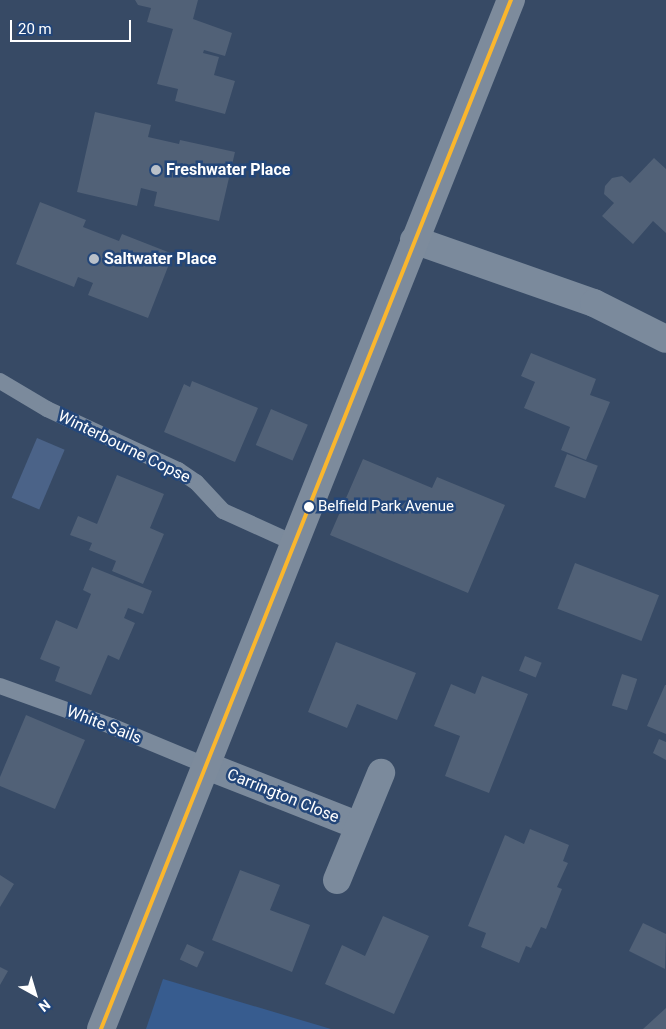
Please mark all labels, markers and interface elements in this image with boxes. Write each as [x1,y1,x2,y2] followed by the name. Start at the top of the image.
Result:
[12,10,134,42] scale bar
[18,20,52,38] text: 20 m
[166,160,290,180] place label: Freshwater Place
[150,164,162,176] marker: Freshwater Place
[104,249,216,269] place label: Saltwater Place
[88,253,100,265] marker: Saltwater Place
[55,407,193,487] street label: Winterbourne Copse
[318,498,454,516] place label: Belfield Park Avenue
[304,502,314,512] marker: Belfield Park Avenue
[64,702,144,748] street label: White Sails
[224,765,342,827] street label: Carrington Close
[10,969,60,1019] north arrow
[36,996,53,1015] text: N

